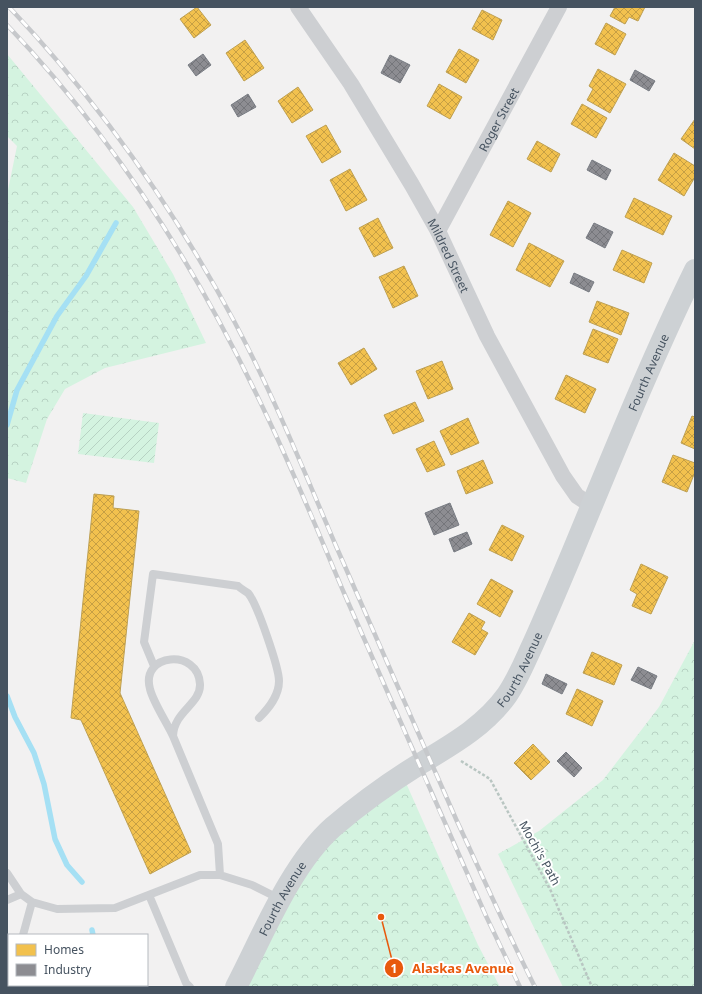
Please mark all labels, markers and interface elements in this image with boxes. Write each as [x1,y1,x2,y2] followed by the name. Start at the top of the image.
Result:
[474,84,523,154] street label: Roger Street
[424,215,474,296] street label: Mildred Street
[624,331,673,414] street label: Fourth Avenue
[492,629,546,711] street label: Fourth Avenue
[515,818,565,888] street label: Mochi's Path
[254,857,310,938] street label: Fourth Avenue
[8,934,148,986] legend
[44,941,84,958] text: Homes
[384,956,522,981] callout: Alaskas Avenue
[412,959,514,977] text: Alaskas Avenue
[391,960,397,977] text: 1
[44,961,92,978] text: Industry

